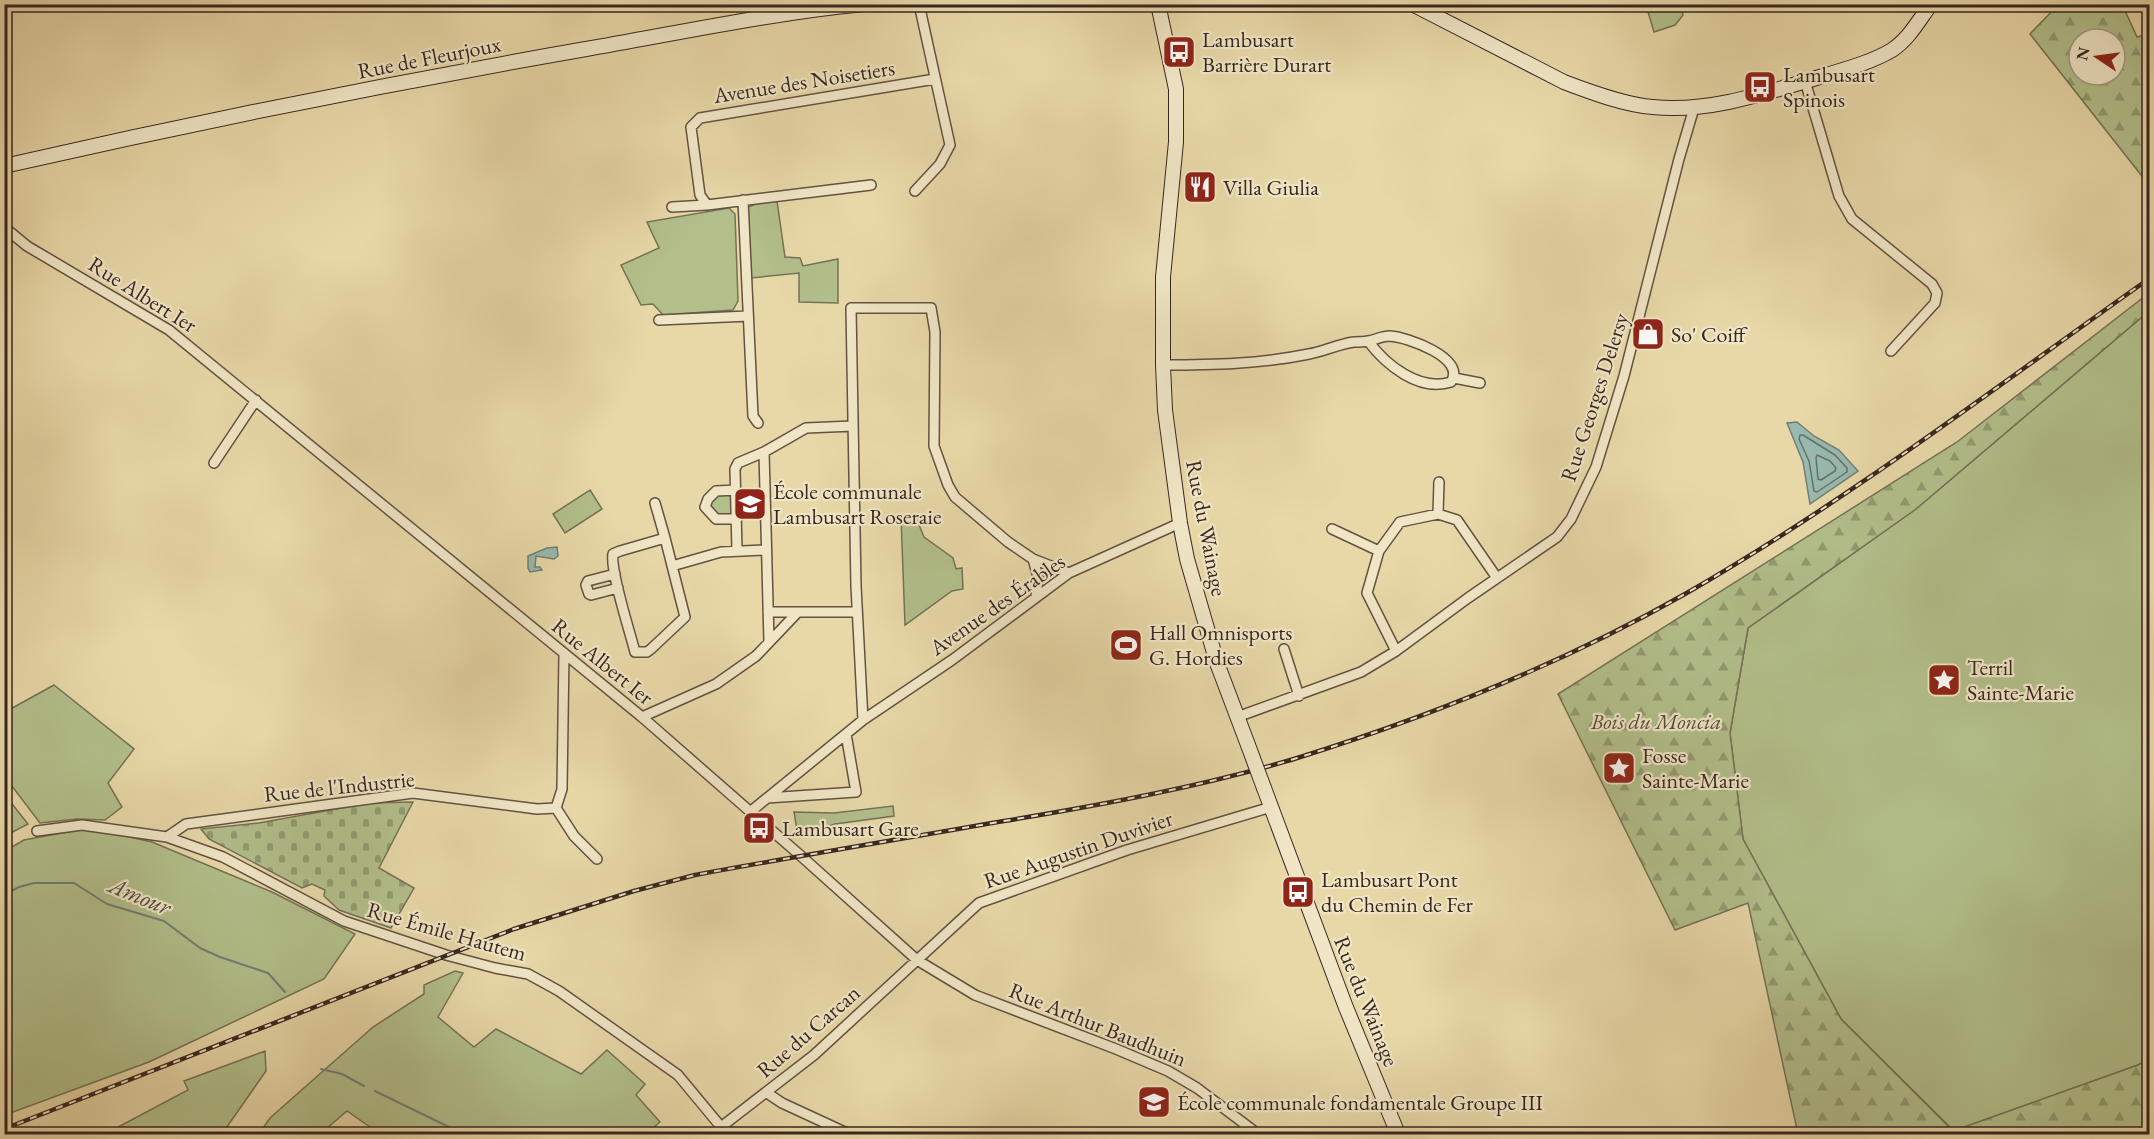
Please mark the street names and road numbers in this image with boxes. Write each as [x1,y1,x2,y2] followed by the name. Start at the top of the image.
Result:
[355,29,504,86] street label: Rue de Fleurjoux
[710,53,897,110] street label: Avenue des Noisetiers
[83,250,203,340] street label: Rue Albert Ier
[1554,309,1635,485] street label: Rue Georges Delersy
[1179,458,1234,599] street label: Rue du Wainage
[923,547,1071,663] street label: Avenue des Érables
[546,611,660,712] street label: Rue Albert Ier
[262,764,416,809] street label: Rue de l'Industrie
[980,803,1177,895] street label: Rue Augustin Duvivier
[364,895,530,968] street label: Rue Émile Hautem
[1327,932,1406,1071] street label: Rue du Wainage
[1005,976,1191,1073] street label: Rue Arthur Baudhuin
[750,978,866,1084] street label: Rue du Carcan

